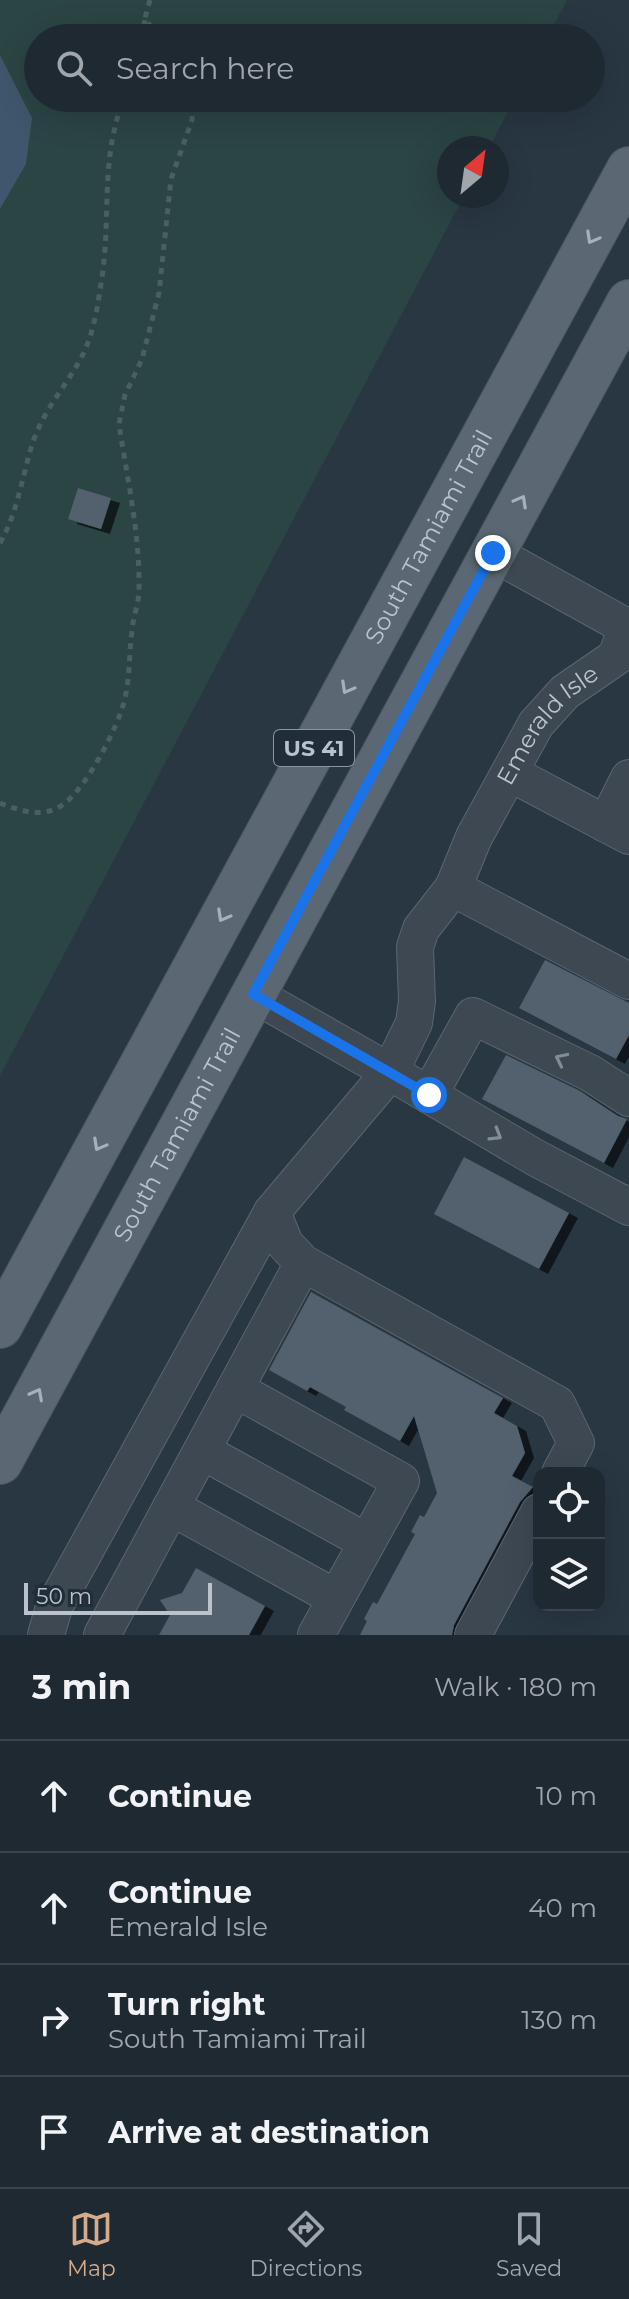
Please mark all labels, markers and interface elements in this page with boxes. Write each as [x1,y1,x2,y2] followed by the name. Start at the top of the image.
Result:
[24,24,605,112] search box
[52,46,96,90] icon: search
[116,50,294,87] text: Search here
[437,136,509,208] north arrow
[586,230,601,244] one-way arrow
[359,425,498,649] street label: South Tamiami Trail
[512,494,527,509] one-way arrow
[475,535,511,571] route end
[490,659,604,790] street label: Emerald Isle
[341,679,357,693] one-way arrow
[274,730,354,766] road number: US 41
[217,907,233,922] one-way arrow
[107,1023,247,1247] street label: South Tamiami Trail
[555,1054,570,1069] one-way arrow
[411,1077,447,1113] route start
[487,1125,502,1141] one-way arrow
[93,1136,108,1151] one-way arrow
[27,1388,43,1403] one-way arrow
[533,1467,605,1611] map controls
[533,1467,605,1539] button: locate
[533,1539,605,1611] button: layers
[24,1579,212,1615] scale bar
[36,1583,92,1610] text: 50 m
[32,1666,131,1708] text: 3 min
[434,1671,597,1703] text: Walk · 180 m
[32,1774,76,1818] icon: ahead
[108,1778,252,1815] text: Continue
[536,1780,597,1812] text: 10 m
[108,1874,252,1911] text: Continue
[32,1886,76,1930] icon: ahead
[528,1892,597,1924] text: 40 m
[108,1911,268,1943] text: Emerald Isle
[108,1986,265,2023] text: Turn right
[32,1998,76,2042] icon: right
[521,2004,597,2036] text: 130 m
[108,2023,367,2055] text: South Tamiami Trail
[32,2110,76,2154] icon: arrive
[108,2114,430,2151] text: Arrive at destination
[67,2207,116,2282] tab: Map
[250,2207,362,2282] tab: Directions
[496,2207,562,2282] tab: Saved

